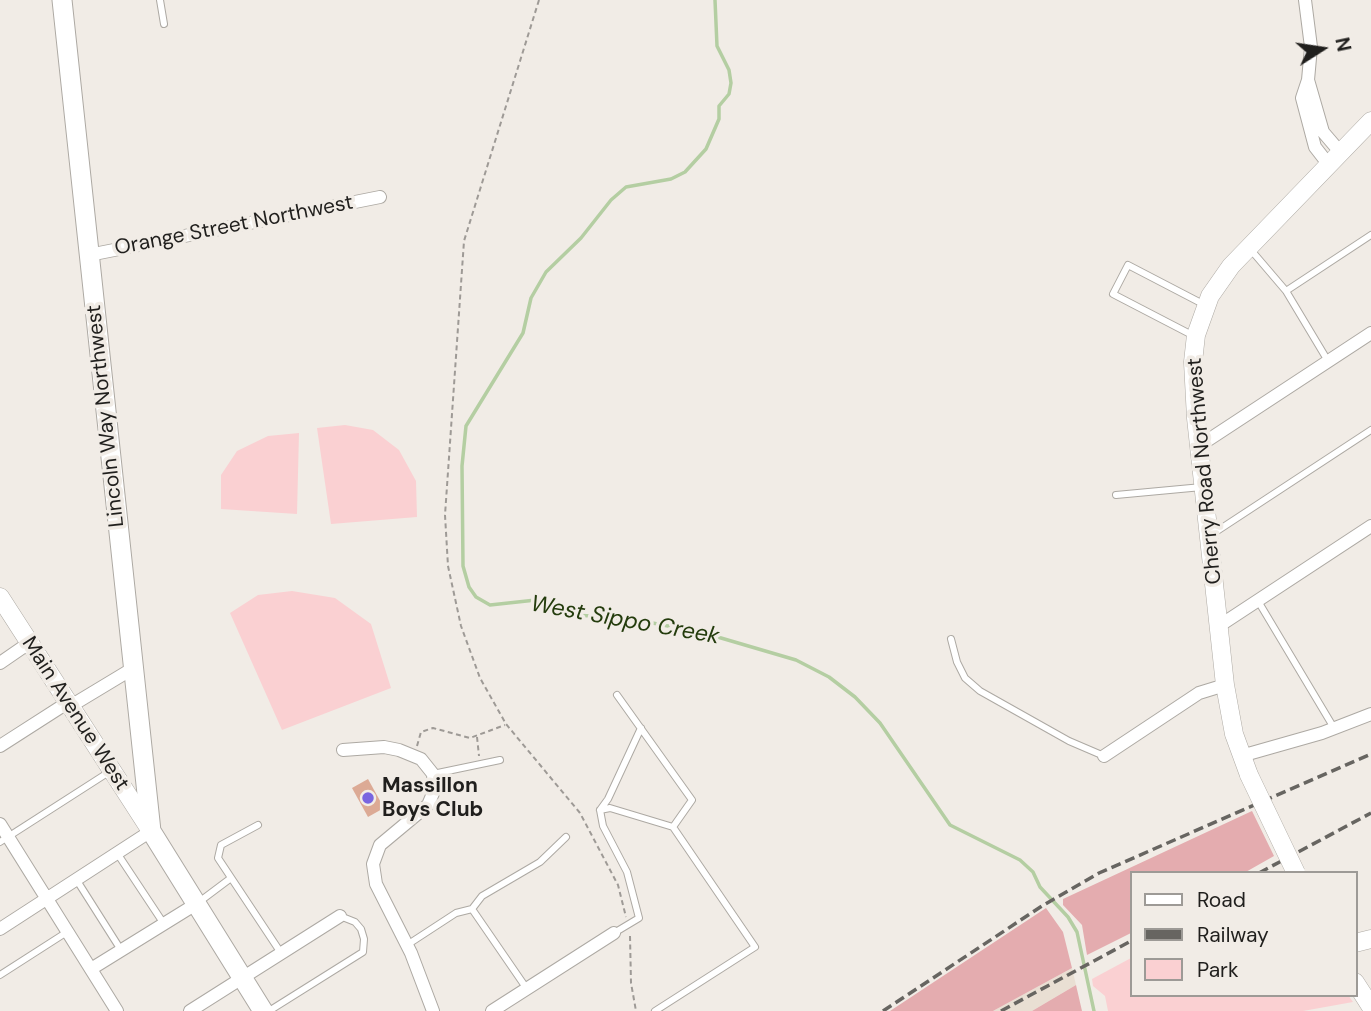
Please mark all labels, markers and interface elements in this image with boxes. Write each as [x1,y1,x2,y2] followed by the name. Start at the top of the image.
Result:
[1287,14,1357,84] north arrow
[1329,35,1357,54] text: N
[113,191,355,261] street label: Orange Street Northwest
[82,304,130,528] street label: Lincoln Way Northwest
[1183,357,1227,585] street label: Cherry Road Northwest
[528,591,722,651] water label: West Sippo Creek
[16,632,134,796] street label: Main Avenue West
[382,773,483,823] place label: Massillon Boys Club
[360,790,376,806] marker: Massillon Boys Club
[1130,871,1357,997] legend
[1197,886,1246,914] text: Road
[1197,921,1269,949] text: Railway
[1197,956,1238,984] text: Park

